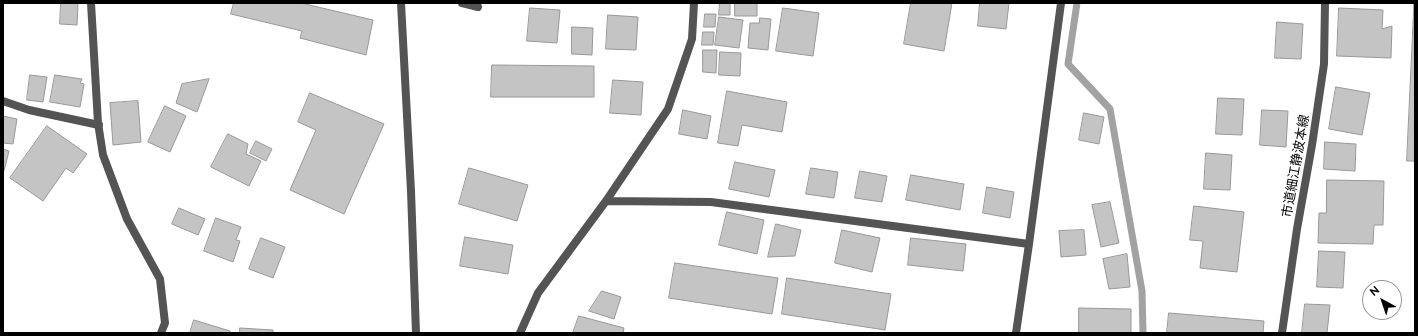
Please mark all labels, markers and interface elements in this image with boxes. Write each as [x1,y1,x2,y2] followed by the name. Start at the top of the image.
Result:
[1279,113,1313,219] street label: 市道細江静波本線
[1362,280,1402,320] north arrow
[1367,284,1382,299] text: N

